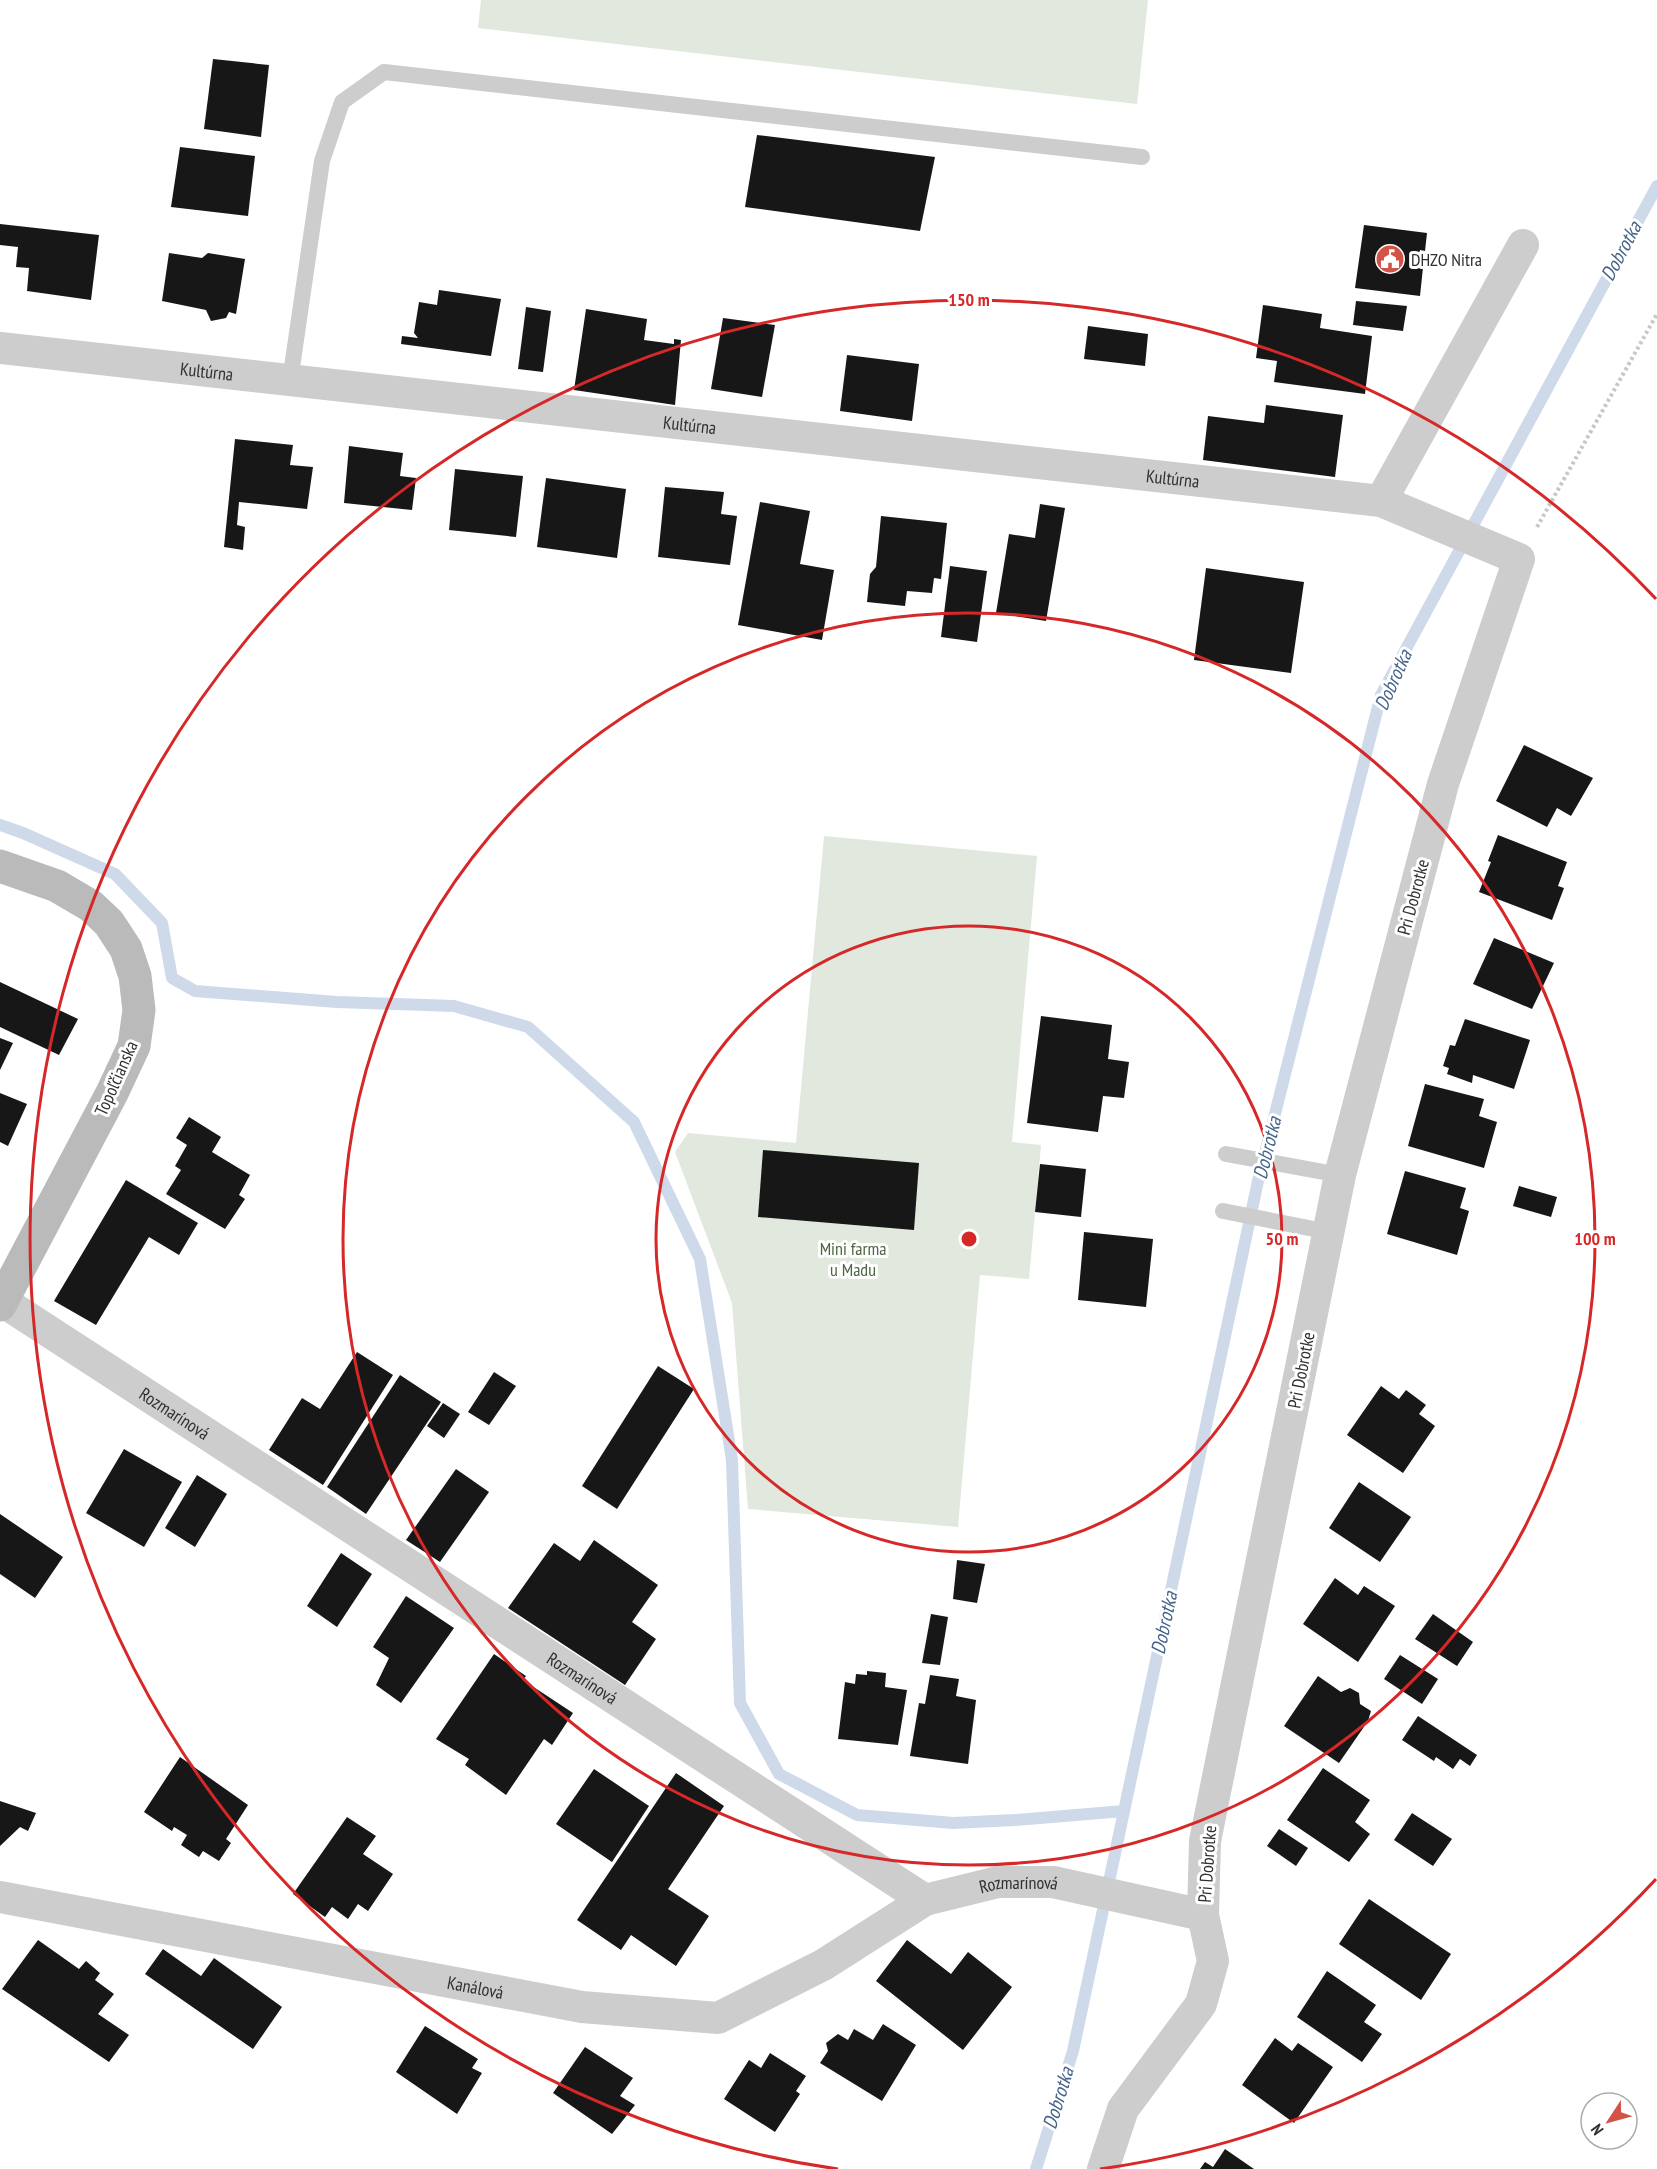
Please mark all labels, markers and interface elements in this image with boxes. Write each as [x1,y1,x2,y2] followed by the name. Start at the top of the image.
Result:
[1595,216,1648,285] water label: Dobrotka
[1374,243,1406,275] public building icon: DHZO Nitra
[1411,248,1482,271] place label: DHZO Nitra
[948,288,990,311] text: 150 m
[179,357,235,385] street label: Kultúrna
[662,410,718,439] street label: Kultúrna
[1145,464,1201,492] street label: Kultúrna
[1368,645,1418,714] water label: Dobrotka
[1392,857,1434,937] street label: Pri Dobrotke
[89,1037,143,1119] street label: Topoľčianska
[1247,1113,1288,1182] water label: Dobrotka
[1266,1227,1298,1250] text: 50 m
[1574,1227,1616,1250] text: 100 m
[959,1229,979,1249] centre of rings
[820,1237,886,1281] park label: Mini farma u Madu
[1282,1330,1320,1410] street label: Pri Dobrotke
[135,1382,214,1444] street label: Rozmarínová
[1145,1588,1183,1657] water label: Dobrotka
[543,1646,622,1709] street label: Rozmarínová
[1193,1825,1221,1903] street label: Pri Dobrotke
[977,1870,1061,1898] street label: Rozmarínová
[446,1970,506,2003] street label: Kanálová
[1036,2063,1080,2132] water label: Dobrotka
[1579,2091,1639,2151] north arrow
[1586,2120,1607,2139] text: N

